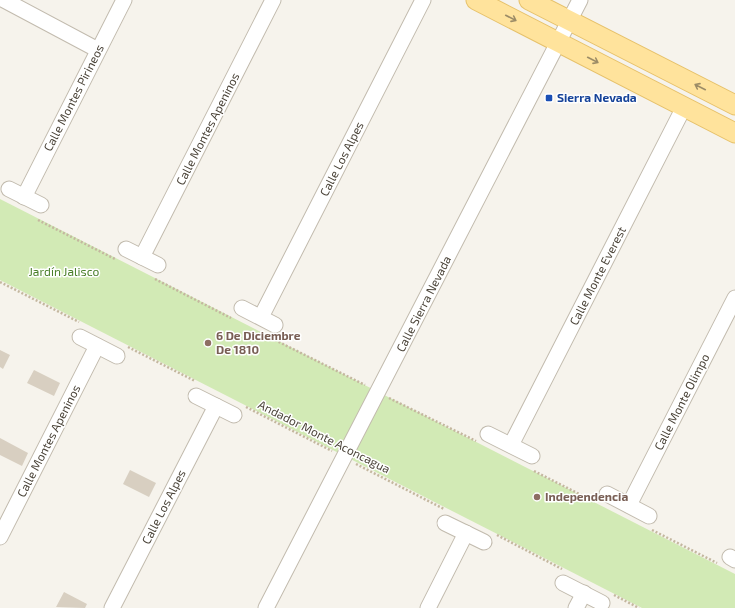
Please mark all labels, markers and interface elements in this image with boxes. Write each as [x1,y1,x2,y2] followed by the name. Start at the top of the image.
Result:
[505,15,517,22] one-way arrow
[40,42,106,153] street label: Calle Montes Pirineos
[587,57,599,64] one-way arrow
[173,70,242,187] street label: Calle Montes Apeninos
[694,83,706,91] one-way arrow
[557,90,637,104] place label: Sierra Nevada
[544,93,554,103] marker: Sierra Nevada
[316,119,366,198] street label: Calle Los Alpes
[566,223,628,327] street label: Calle Monte Everest
[393,253,453,354] street label: Calle Sierra Nevada
[29,264,99,278] park label: Jardín Jalisco
[216,328,301,356] place label: 6 De Diciembre De 1810
[203,338,213,348] marker: 6 De Diciembre De 1810
[651,351,712,452] street label: Calle Monte Olimpo
[14,382,83,499] street label: Calle Montes Apeninos
[256,397,393,476] street label: Andador Monte Aconcagua
[138,467,188,546] street label: Calle Los Alpes
[545,489,628,503] place label: Independencia
[532,492,542,502] marker: Independencia

